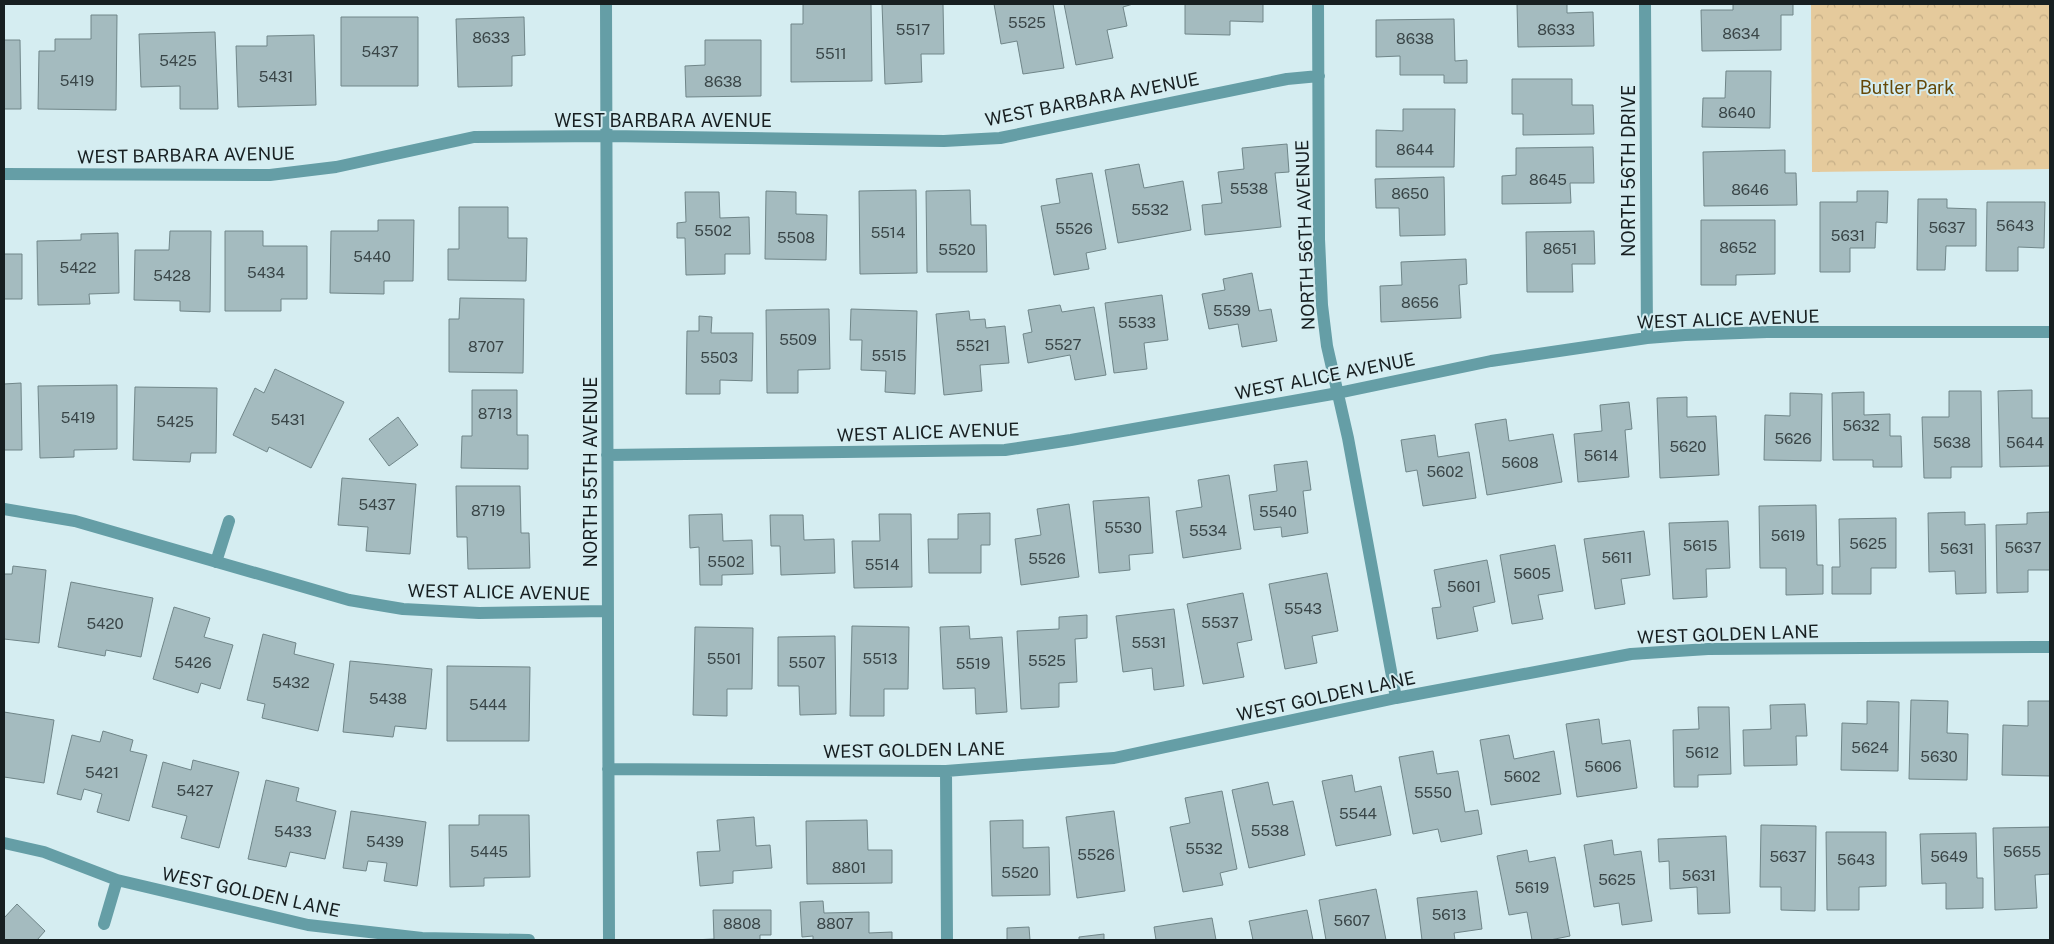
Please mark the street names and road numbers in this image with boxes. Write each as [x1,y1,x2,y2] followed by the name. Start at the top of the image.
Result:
[983,68,1201,130] street label: WEST BARBARA AVENUE
[1618,85,1639,257] street label: NORTH 56TH DRIVE
[554,110,772,131] street label: WEST BARBARA AVENUE
[1291,139,1319,331] street label: NORTH 56TH AVENUE
[77,143,295,167] street label: WEST BARBARA AVENUE
[1636,305,1820,333] street label: WEST ALICE AVENUE
[1233,348,1417,404] street label: WEST ALICE AVENUE
[580,377,601,567] street label: NORTH 55TH AVENUE
[836,418,1020,446] street label: WEST ALICE AVENUE
[407,580,591,604] street label: WEST ALICE AVENUE
[1637,620,1819,648] street label: WEST GOLDEN LANE
[1235,667,1417,725] street label: WEST GOLDEN LANE
[823,738,1005,762] street label: WEST GOLDEN LANE
[160,863,342,921] street label: WEST GOLDEN LANE

